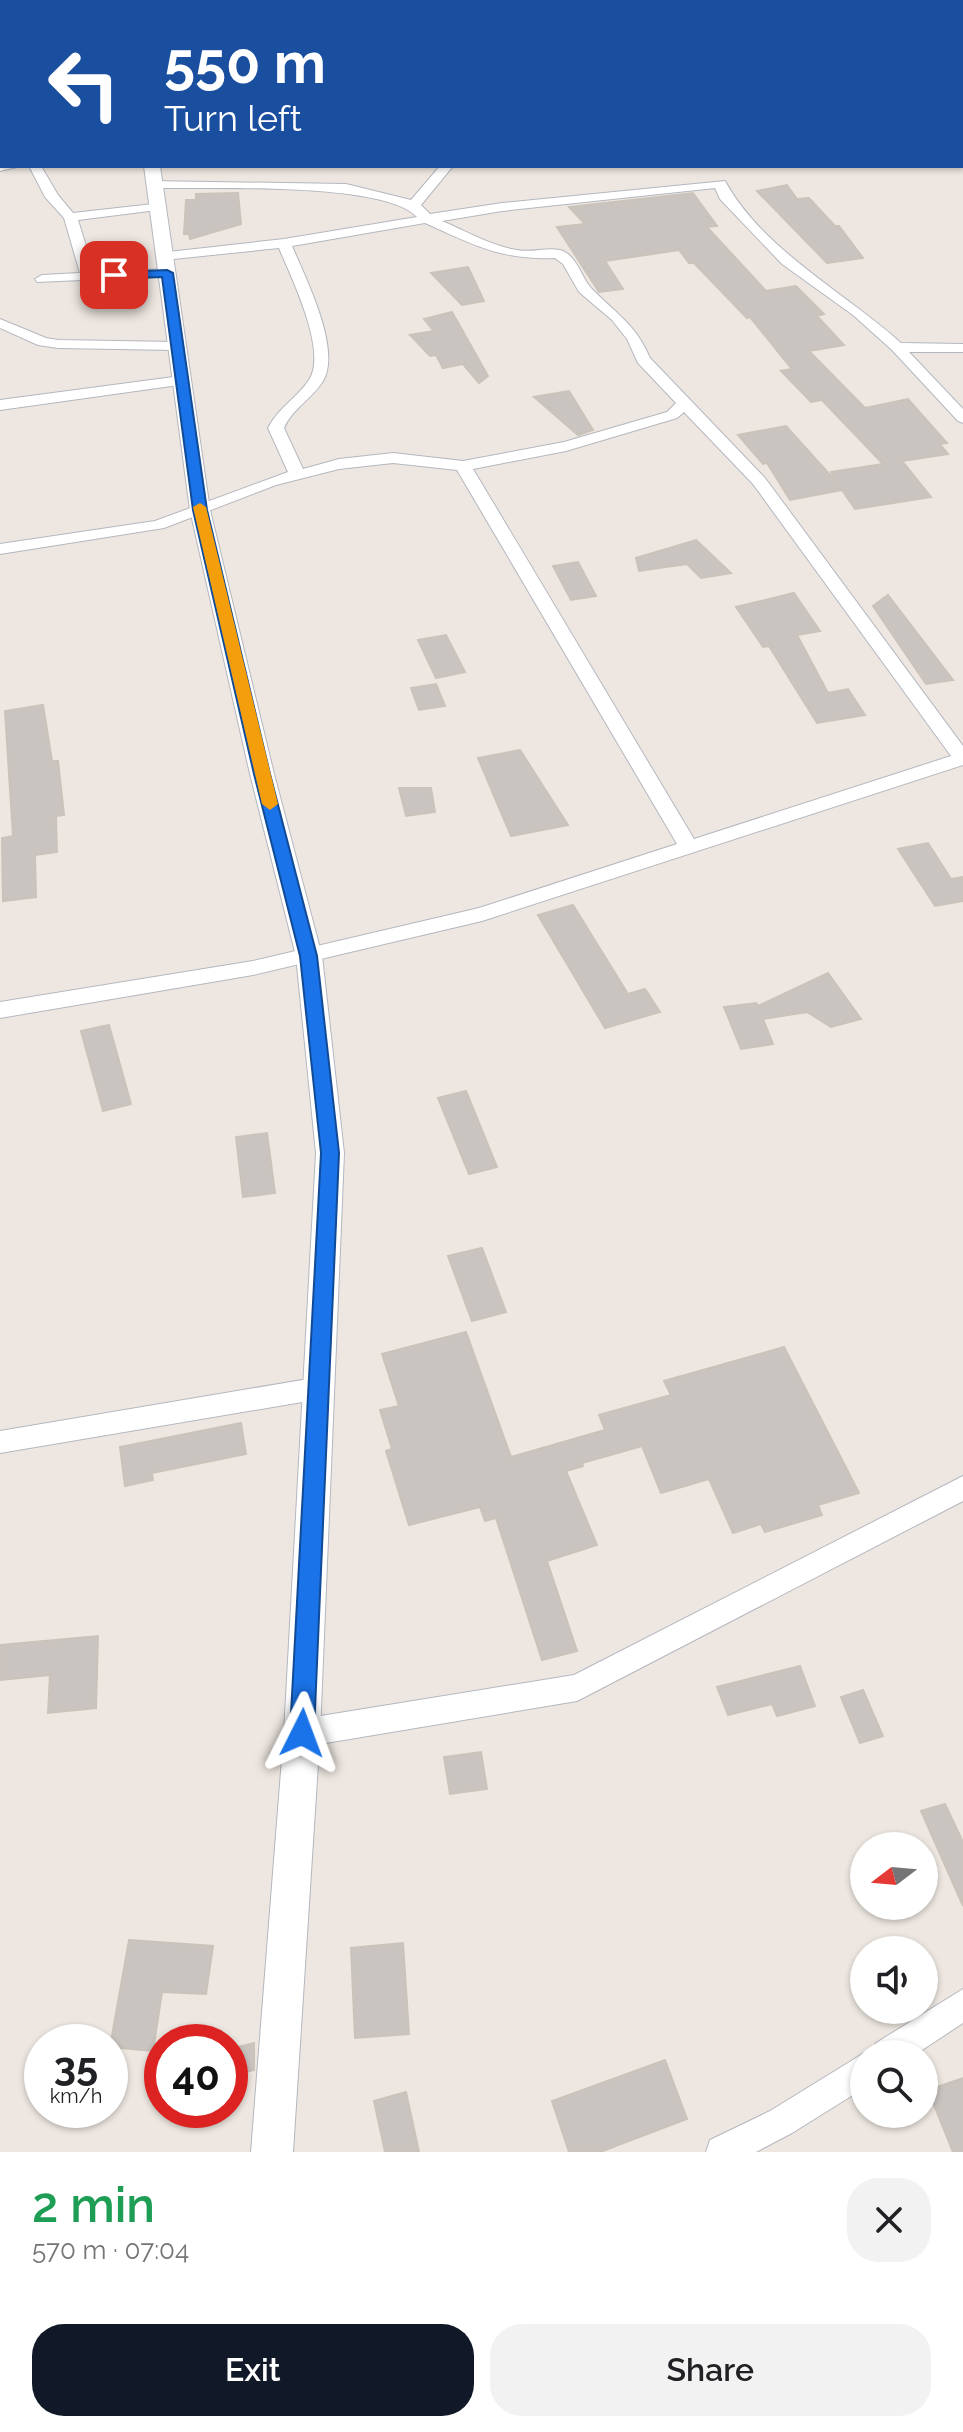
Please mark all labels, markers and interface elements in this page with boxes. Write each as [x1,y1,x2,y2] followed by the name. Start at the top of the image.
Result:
[164,30,326,96] text: 550 m
[32,32,136,136] icon: left
[164,97,302,139] text: Turn left
[80,241,148,309] pin
[92,253,136,297] icon: arrive
[260,1691,344,1775] position arrow
[850,1832,938,1920] north arrow
[850,1832,938,2128] map controls
[850,1936,938,2024] button: sound
[144,2024,248,2128] speed limit sign: 40
[850,2040,938,2128] button: search
[54,2042,98,2089] text: 35
[50,2084,102,2108] text: km/h
[32,2177,155,2233] text: 2 min
[847,2178,931,2262] button: close
[32,2235,189,2265] text: 570 m · 07:04
[32,2324,474,2416] button: Exit
[490,2324,931,2416] button: Share

